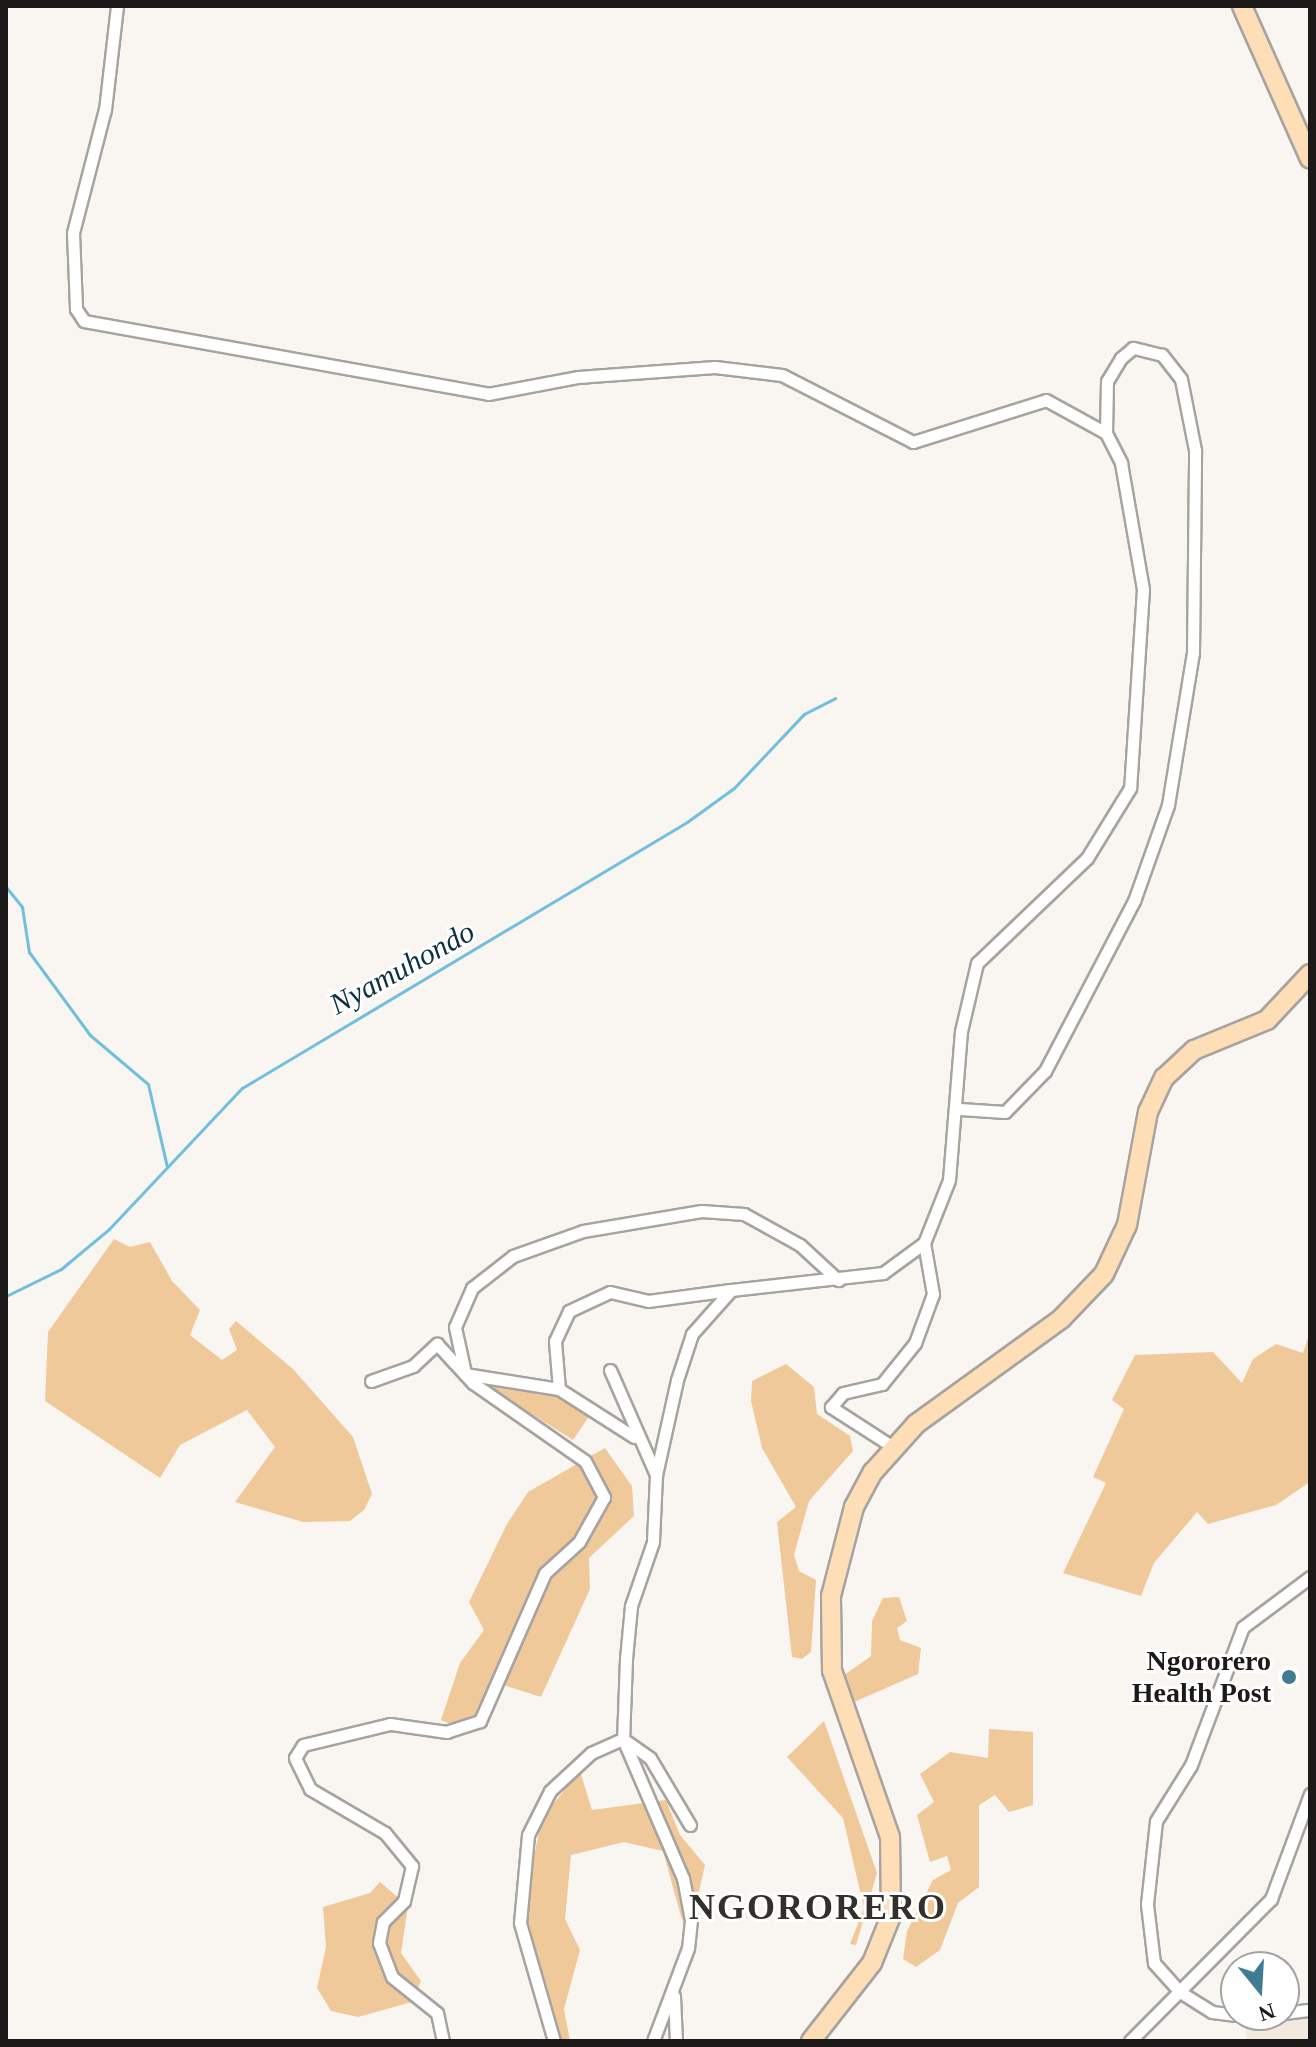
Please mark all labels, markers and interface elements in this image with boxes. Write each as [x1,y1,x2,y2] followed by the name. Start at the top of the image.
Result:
[323,913,481,1023] water label: Nyamuhondo
[1132,1644,1271,1710] place label: Ngororero Health Post
[1278,1666,1300,1688] marker: Ngororero Health Post
[689,1886,947,1930] district label: NGORORERO
[1220,1951,1300,2031] north arrow
[1256,1998,1278,2027] text: N

